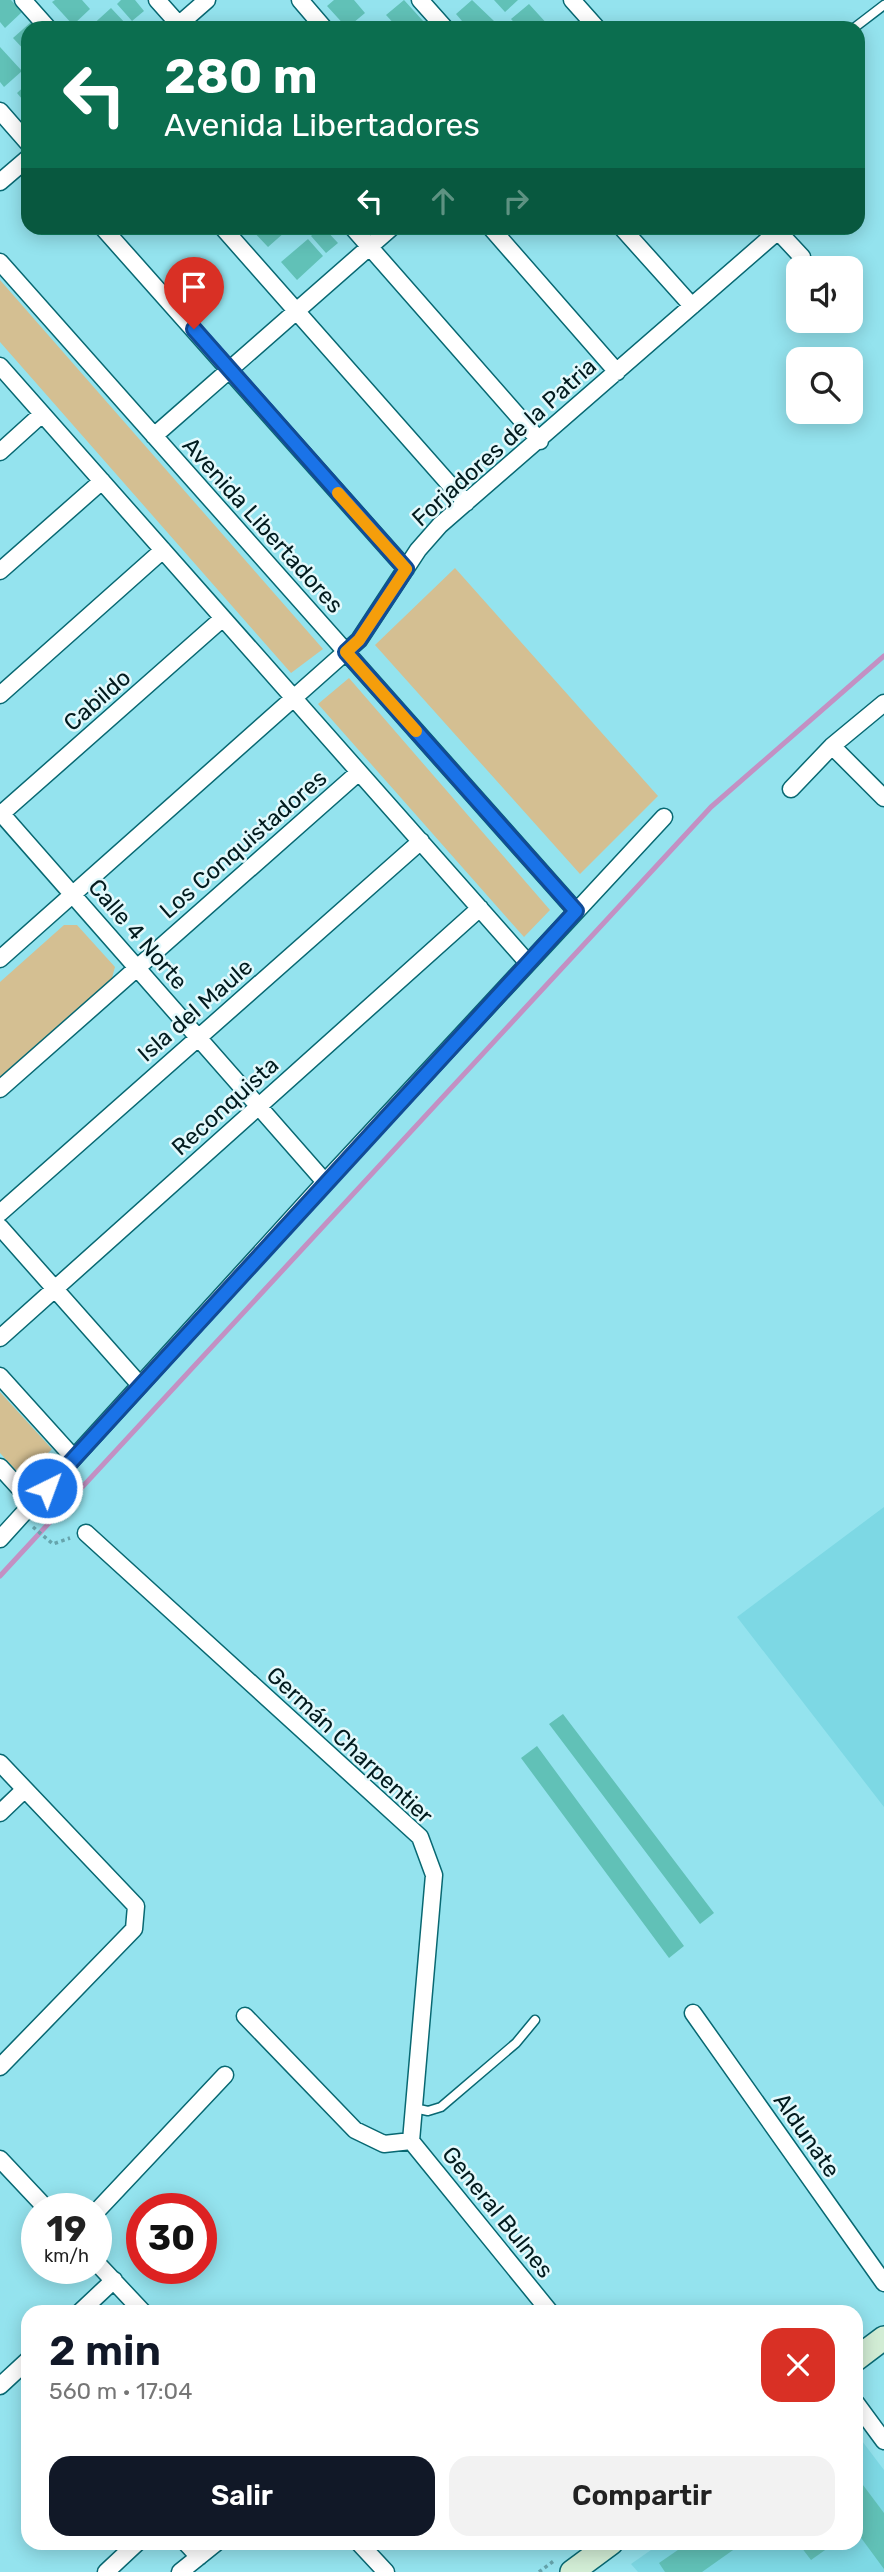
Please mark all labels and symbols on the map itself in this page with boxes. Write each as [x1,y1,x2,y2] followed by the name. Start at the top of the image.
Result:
[164,257,224,329] pin
[406,352,602,532] street label: Forjadores de la Patria
[177,431,349,619] street label: Avenida Libertadores
[58,663,136,737] street label: Cabildo
[154,764,332,924] street label: Los Conquistadores
[82,873,194,995] street label: Calle 4 Norte
[132,953,258,1067] street label: Isla del Maule
[166,1051,284,1161] street label: Reconquista
[10,1451,84,1525] position arrow
[261,1661,439,1830] street label: Germán Charpentier
[768,2087,846,2183] street label: Aldunate
[436,2141,560,2283] street label: General Bulnes
[126,2193,217,2284] speed limit sign: 30

